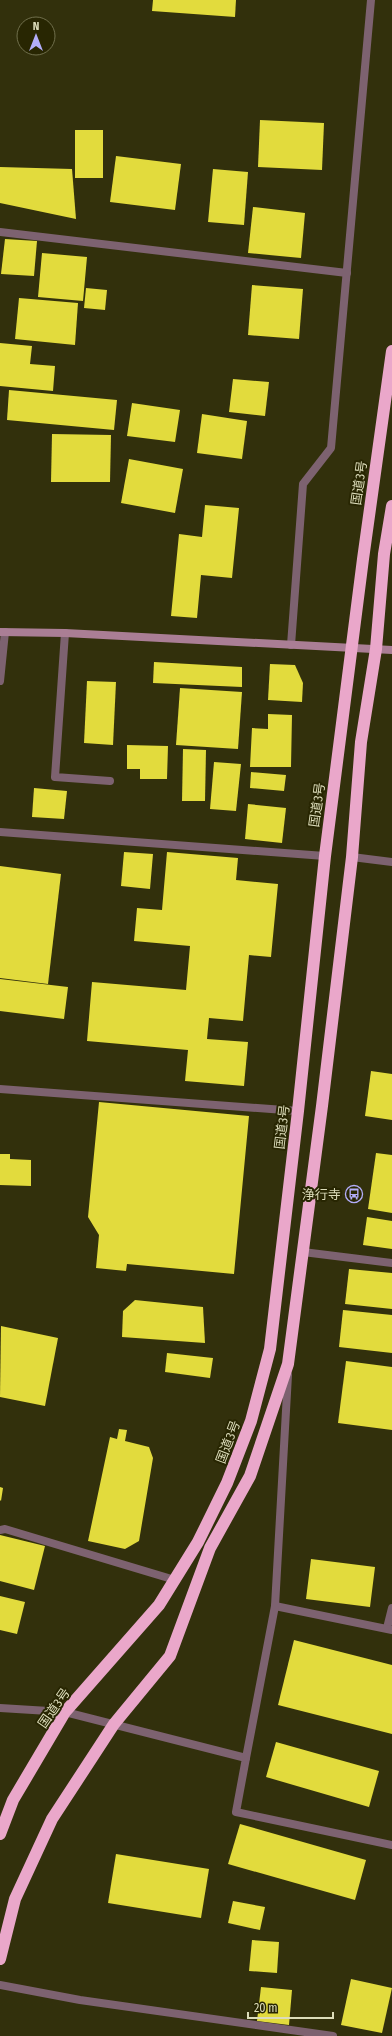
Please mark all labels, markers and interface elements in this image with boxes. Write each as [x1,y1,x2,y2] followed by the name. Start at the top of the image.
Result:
[16,16,56,56] north arrow
[33,20,39,33] text: N
[348,460,370,506] street label: 国道3号
[306,782,328,828] street label: 国道3号
[272,1104,292,1150] street label: 国道3号
[344,1184,364,1204] bus stop icon: 浄行寺
[302,1187,341,1202] place label: 浄行寺
[213,1418,243,1466] street label: 国道3号
[35,1685,73,1731] street label: 国道3号
[248,1994,333,2020] scale bar
[254,2001,278,2015] text: 20 m

